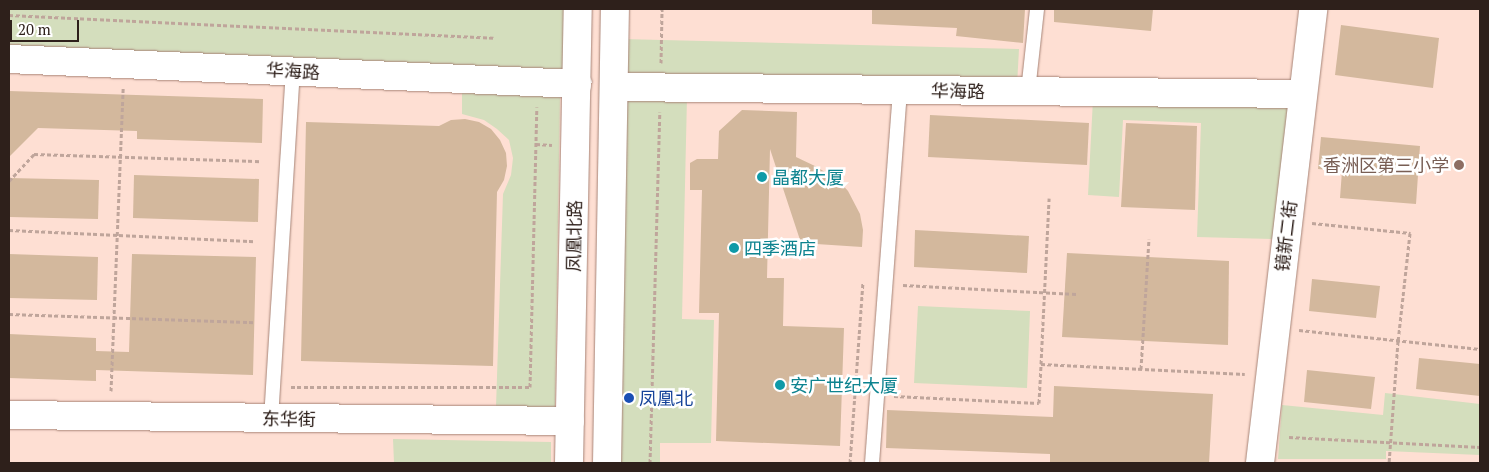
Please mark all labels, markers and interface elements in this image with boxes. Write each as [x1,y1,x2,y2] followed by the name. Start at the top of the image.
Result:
[12,10,81,42] scale bar
[18,19,51,39] text: 20 m
[265,59,321,83] street label: 华海路
[931,80,985,102] street label: 华海路
[1323,154,1449,176] place label: 香洲区第三小学
[1453,159,1465,171] marker: 香洲区第三小学
[772,166,844,188] place label: 晶都大厦
[756,171,768,183] marker: 晶都大厦
[1271,199,1301,273] street label: 镜新二街
[563,200,585,272] street label: 凤凰北路
[744,237,816,259] place label: 四季酒店
[728,242,740,254] marker: 四季酒店
[790,374,898,396] place label: 安广世纪大厦
[774,379,786,391] marker: 安广世纪大厦
[639,387,693,409] place label: 凤凰北
[623,392,635,404] marker: 凤凰北
[262,408,316,430] street label: 东华街

